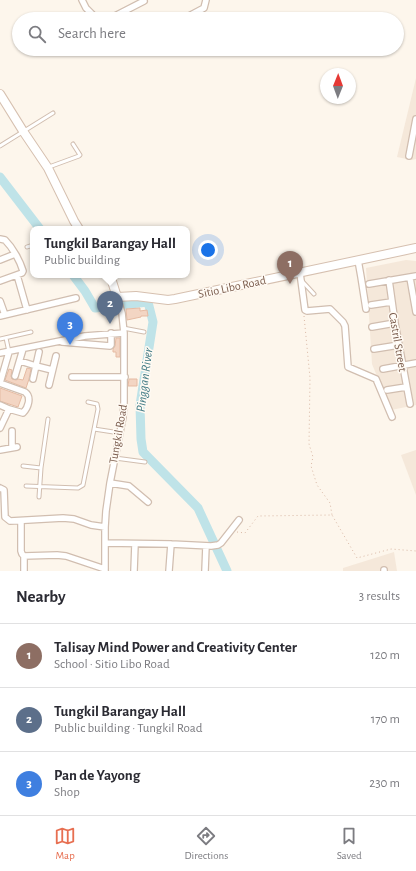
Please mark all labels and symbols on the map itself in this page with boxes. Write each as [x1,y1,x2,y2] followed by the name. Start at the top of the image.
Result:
[320,68,356,104] north arrow
[198,240,218,260] your location
[277,251,303,284] pin: 1
[197,274,267,300] street label: Sitio Libo Road
[97,291,123,324] pin: 2
[387,311,409,373] street label: Castril Street
[57,312,83,345] pin: 3
[135,346,155,413] water label: Pinggan River
[107,403,129,465] street label: Tungkil Road

